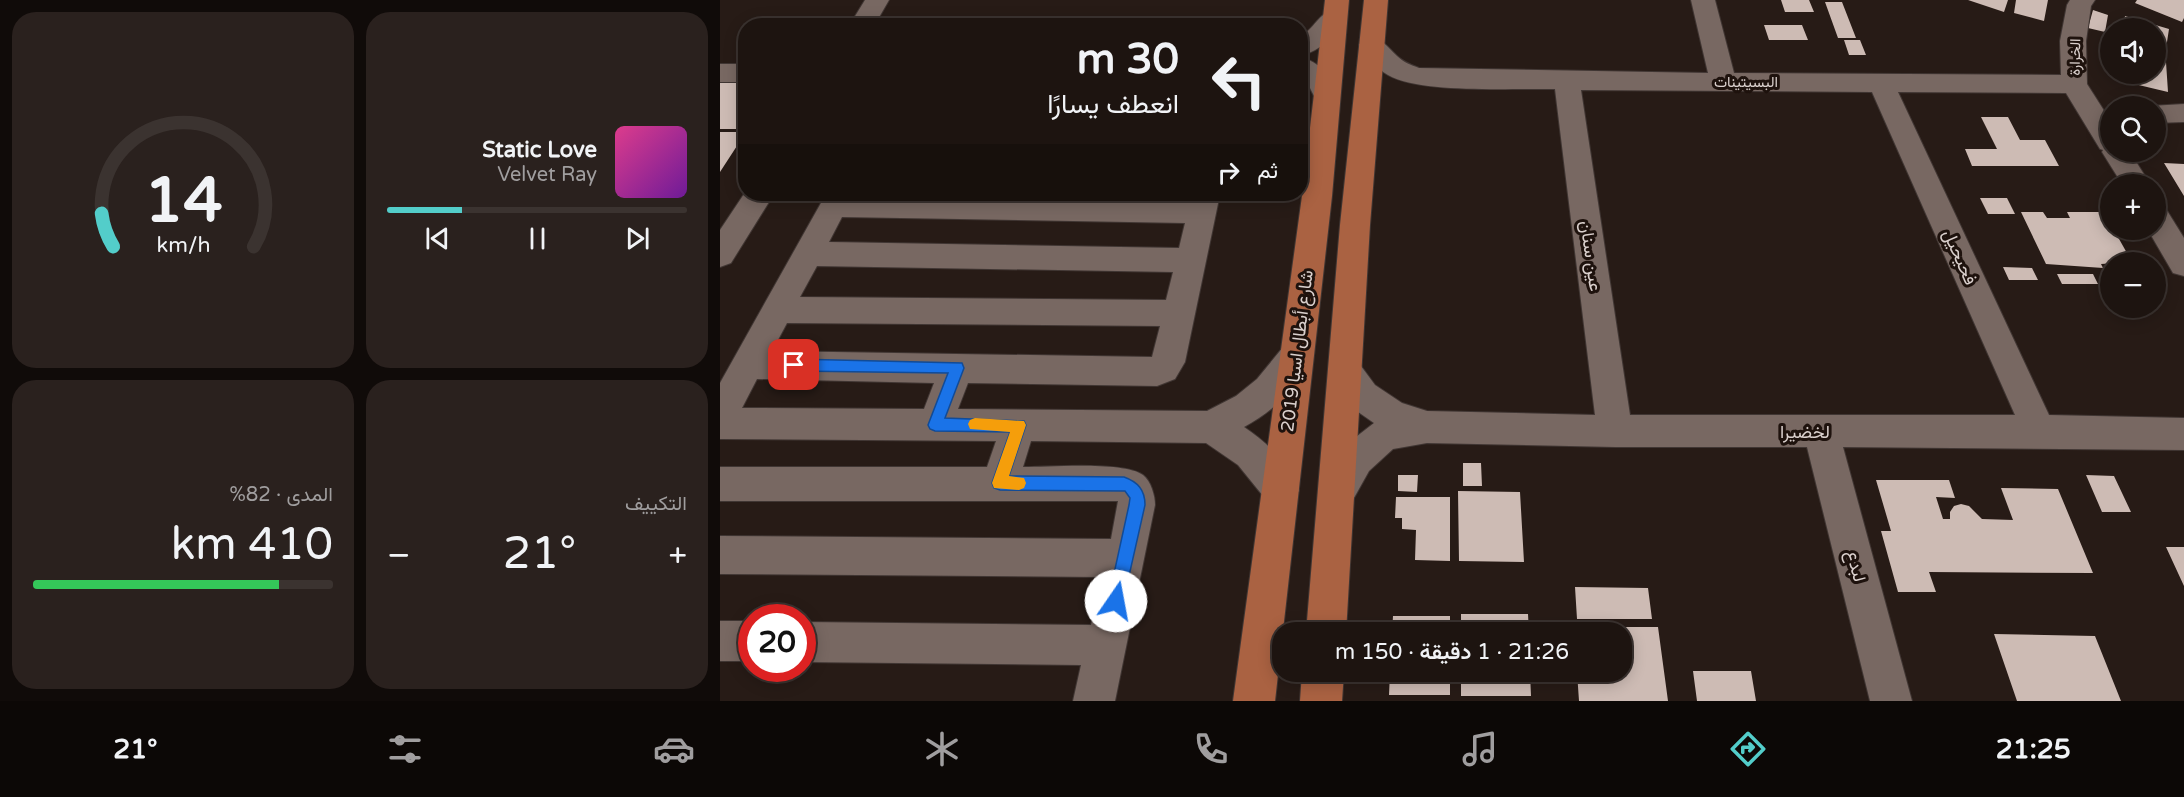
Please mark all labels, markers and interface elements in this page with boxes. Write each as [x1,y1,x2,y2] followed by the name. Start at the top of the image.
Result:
[2100,18,2166,318] map controls
[2100,18,2166,84] button: sound
[1077,34,1179,85] text: 30 m
[2066,38,2084,76] street label: الخرارة
[1200,42,1278,120] icon: left
[1714,73,1778,91] street label: البسيتينات
[1047,88,1179,121] text: انعطف يسارًا
[2100,96,2166,162] button: search
[482,137,597,163] text: Static Love
[1212,156,1245,189] icon: right
[1257,158,1278,184] text: ثم
[497,163,597,187] text: Velvet Ray
[144,164,222,239] text: 14
[2100,174,2166,240] button: +
[1575,219,1607,293] street label: عين سنان
[421,222,454,255] icon: previous
[521,222,554,255] icon: pause
[621,222,654,255] icon: next
[1938,226,1982,288] street label: فحيحيل
[156,233,210,259] text: km/h
[2100,252,2166,318] button: −
[1276,269,1319,433] street label: شارع أبطال اسيا 2019
[768,339,819,390] pin
[777,348,810,381] icon: arrive
[1780,421,1830,443] street label: لخضيرا
[229,483,333,507] text: المدى · 82%
[625,492,687,516] text: التكييف
[171,518,333,572] text: 410 km
[503,527,576,581] text: 21°
[387,536,411,575] text: −
[668,536,687,575] text: +
[1840,548,1871,585] street label: لبدع
[1084,569,1148,633] position arrow
[738,604,816,682] speed limit sign: 20
[1335,639,1569,665] text: 21:26 · 1 دقيقة · 150 m
[384,728,426,770] icon: filters
[653,728,695,770] icon: car
[921,728,963,770] icon: climate
[1190,728,1232,770] icon: phone
[1459,728,1501,770] icon: music
[1727,728,1769,770] icon: directions
[113,733,157,766] text: 21°
[1996,733,2071,766] text: 21:25

